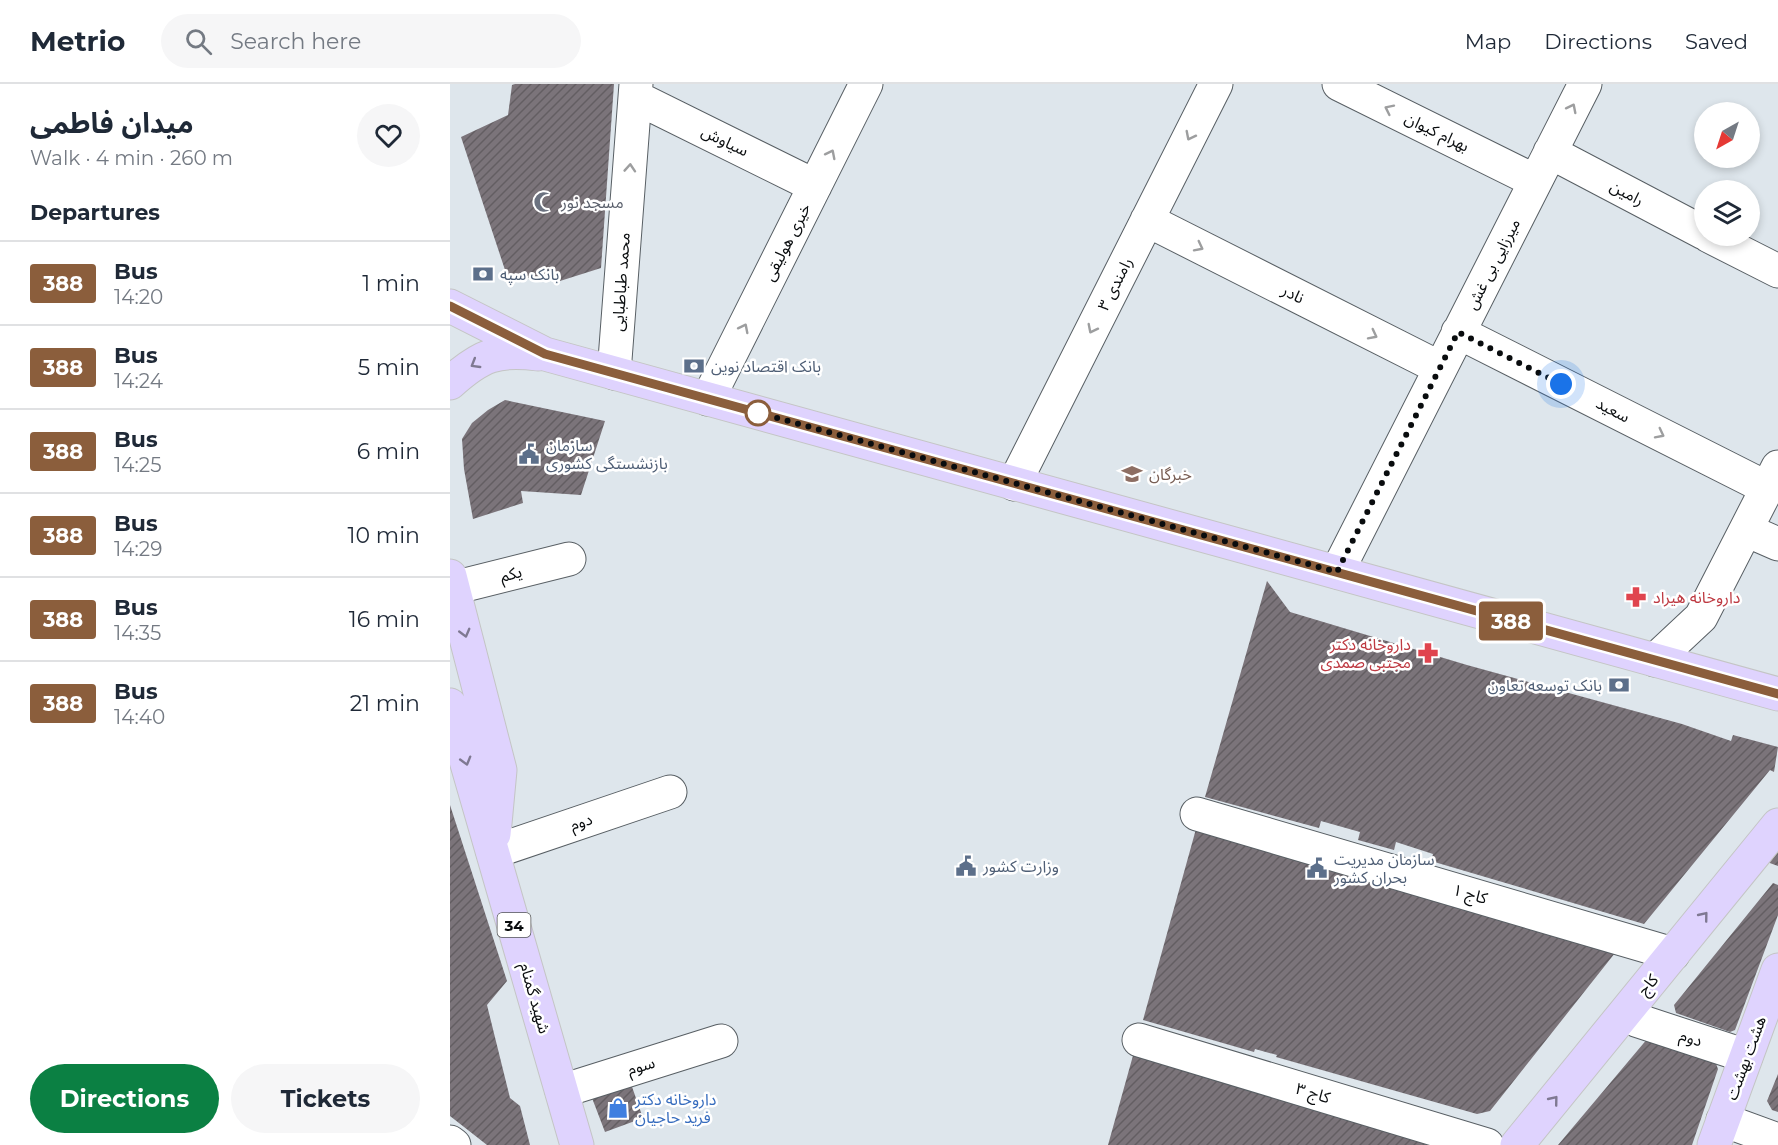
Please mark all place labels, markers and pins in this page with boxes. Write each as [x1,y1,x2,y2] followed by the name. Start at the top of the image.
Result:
[532,190,556,214] mosque icon: مسجد نور
[560,193,624,212] place label: مسجد نور
[471,262,495,286] bank icon: بانک سپه
[500,265,559,285] place label: بانک سپه
[682,354,706,378] bank icon: بانک اقتصاد نوین
[711,357,821,376] place label: بانک اقتصاد نوین
[745,400,771,426] unlabelled marker
[546,436,668,473] place label: سازمان بازنشستگی کشوری
[517,442,541,466] public building icon: سازمان بازنشستگی کشوری
[1120,462,1144,486] school or university icon: خبرگان
[1149,465,1192,484] place label: خبرگان
[1624,585,1648,609] pharmacy icon: داروخانه هیراد
[1653,588,1740,607] place label: داروخانه هیراد
[1321,635,1411,672] place label: داروخانه دکتر مجتبی صمدی
[1416,641,1440,665] pharmacy icon: داروخانه دکتر مجتبی صمدی
[1607,673,1631,697] bank icon: بانک توسعه تعاون
[1488,676,1602,695] place label: بانک توسعه تعاون
[1333,850,1434,887] place label: سازمان مدیریت بحران کشور
[954,854,978,878] public building icon: وزارت کشور
[1305,856,1329,880] public building icon: سازمان مدیریت بحران کشور
[982,857,1059,876] place label: وزارت کشور
[634,1090,716,1127] place label: داروخانه دکتر فرید حاجیان
[606,1096,630,1120] shop icon: داروخانه دکتر فرید حاجیان

